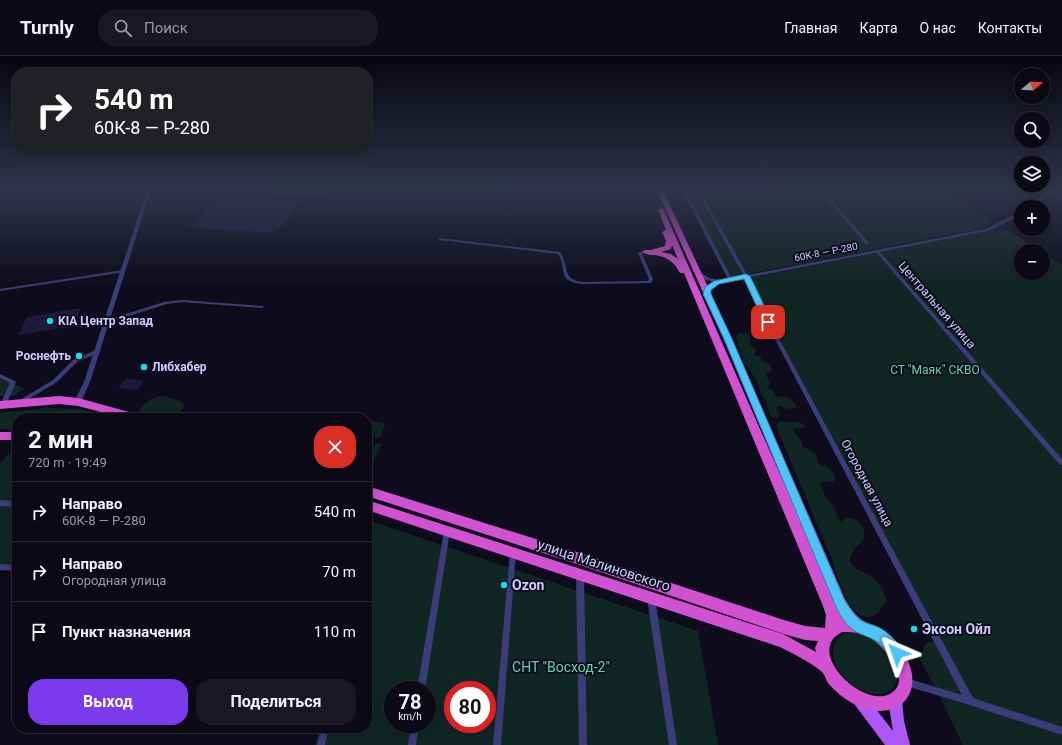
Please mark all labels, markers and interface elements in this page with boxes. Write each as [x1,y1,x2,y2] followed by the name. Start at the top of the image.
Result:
[98,10,378,46] search box
[20,16,74,39] text: Turnly
[112,17,134,39] icon: search
[144,19,188,37] text: Поиск
[784,20,837,36] text: Главная
[859,20,898,36] text: Карта
[920,20,956,36] text: О нас
[978,20,1042,36] text: Контакты
[1014,68,1050,104] north arrow
[1014,68,1050,280] map controls
[94,83,173,116] text: 540 m
[28,84,80,136] icon: right
[1014,112,1050,148] button: search
[94,117,210,138] text: 60К-8 — Р-280
[1014,156,1050,192] button: layers
[1014,200,1050,236] button: +
[793,240,859,264] street label: 60К-8 — Р-280
[1014,244,1050,280] button: −
[895,259,979,351] street label: Центральная улица
[751,305,785,339] pin
[757,311,779,333] icon: arrive
[58,314,154,328] place label: KIA Центр Запад
[45,316,55,326] marker: KIA Центр Запад
[16,349,71,363] place label: Роснефть
[74,351,84,361] marker: Роснефть
[152,360,207,374] place label: Либхабер
[139,362,149,372] marker: Либхабер
[890,363,980,377] park label: СТ "Маяк" СКВО
[28,426,93,454] text: 2 мин
[314,426,356,468] button: close
[838,437,896,529] street label: Огородная улица
[28,455,107,470] text: 720 m · 19:49
[62,495,123,513] text: Направо
[28,501,50,523] icon: right
[314,503,356,521] text: 540 m
[62,513,146,528] text: 60К-8 — Р-280
[536,536,672,594] street label: улица Малиновского
[62,555,123,573] text: Направо
[28,561,50,583] icon: right
[322,563,356,581] text: 70 m
[62,573,166,588] text: Огородная улица
[512,577,545,593] place label: Ozon
[499,580,509,590] marker: Ozon
[28,621,50,643] icon: arrive
[922,621,991,637] place label: Эксон Ойл
[62,623,191,641] text: Пункт назначения
[314,623,356,641] text: 110 m
[909,624,919,634] marker: Эксон Ойл
[876,632,918,674] position arrow
[512,659,610,675] park label: СНТ "Восход-2"
[28,679,188,725] button: Выход
[196,679,356,725] button: Поделиться
[444,681,496,733] speed limit sign: 80
[399,690,421,714] text: 78
[398,711,422,722] text: km/h

